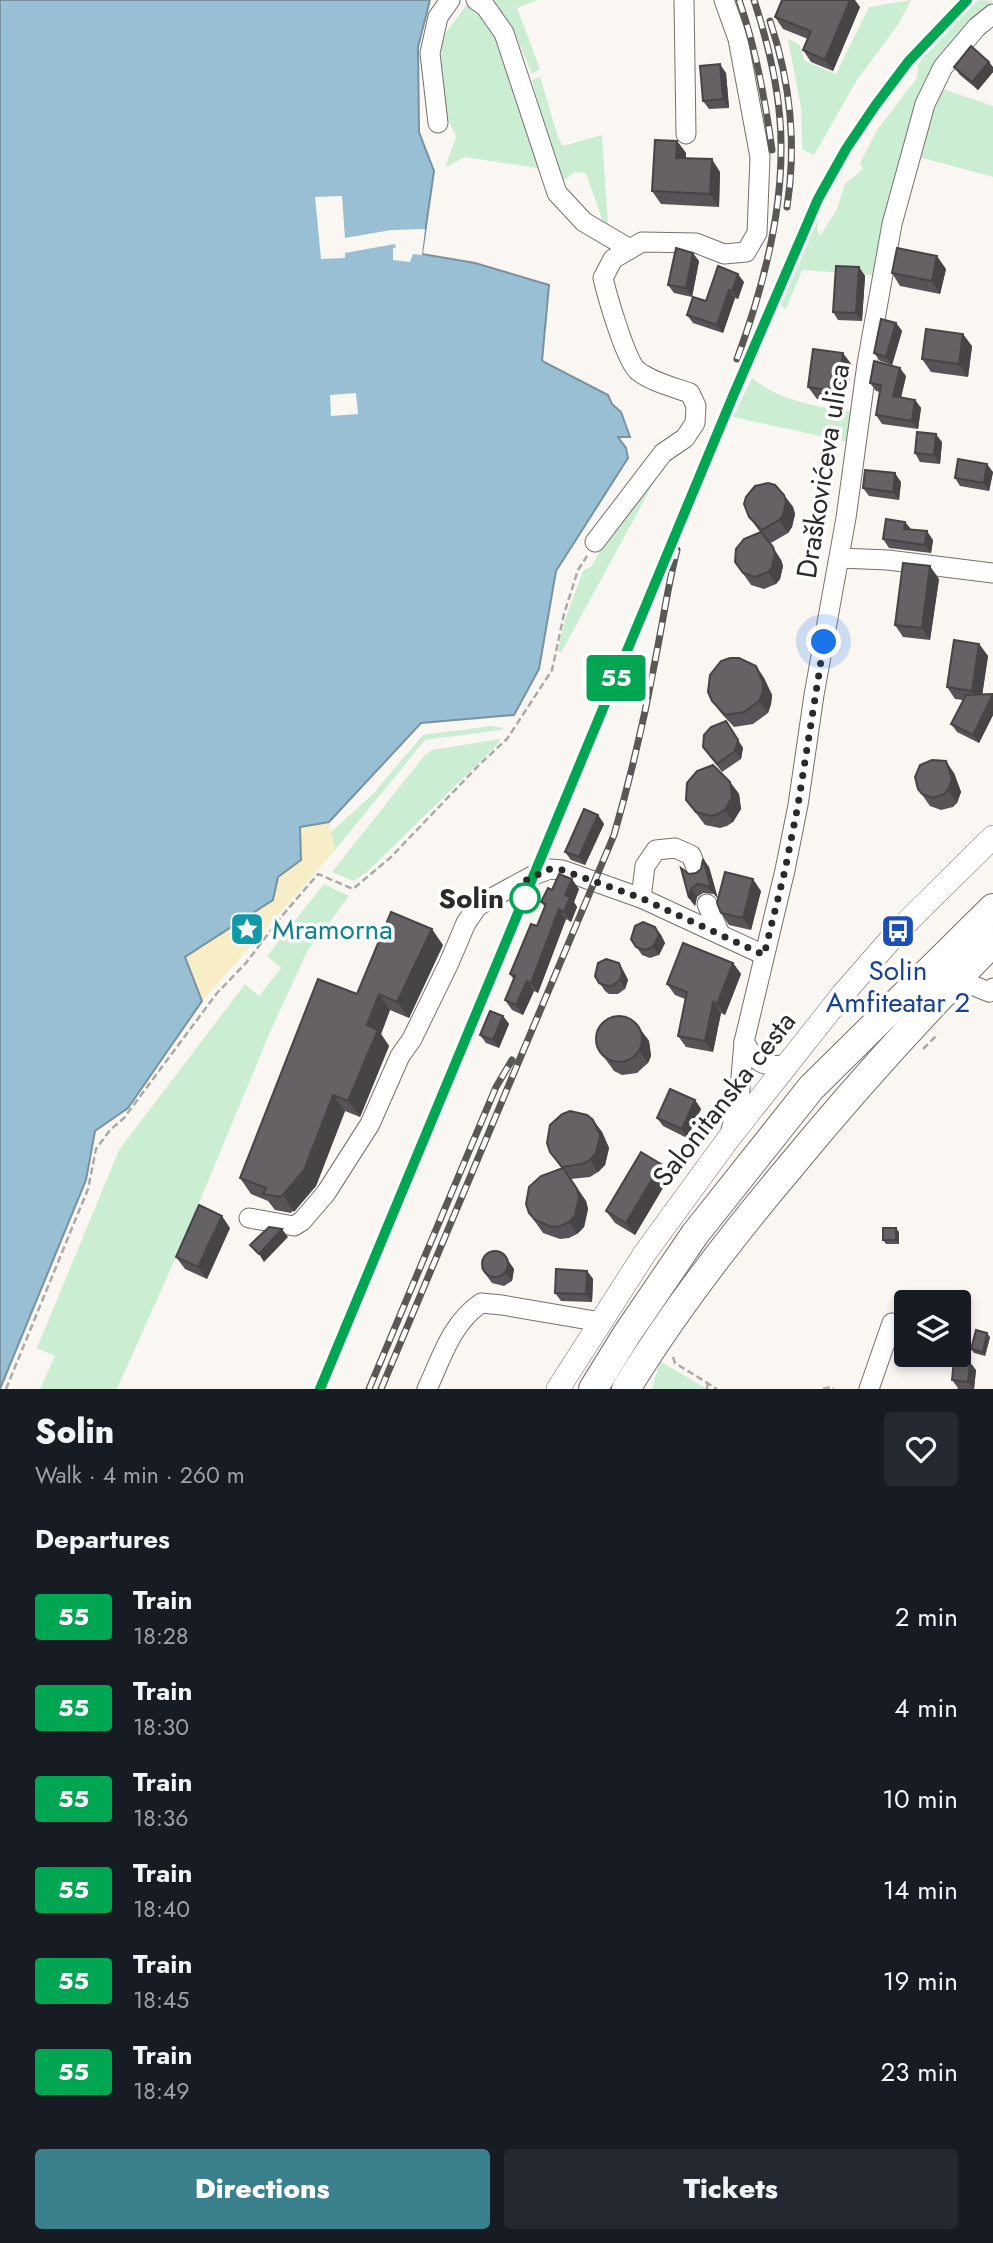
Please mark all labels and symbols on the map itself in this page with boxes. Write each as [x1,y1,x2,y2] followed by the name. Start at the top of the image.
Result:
[786,361,860,581] street label: Draškovićeva ulica
[806,624,841,659] your location
[584,655,648,701] line badge: 55
[439,878,504,919] place label: Solin
[510,883,540,913] marker: Solin
[272,909,393,950] place label: Mramorna
[228,910,266,948] place icon: Mramorna
[879,912,917,950] bus stop icon: Solin Amfiteatar 2
[826,950,970,1023] place label: Solin Amfiteatar 2
[643,1003,805,1195] street label: Salonitanska cesta

